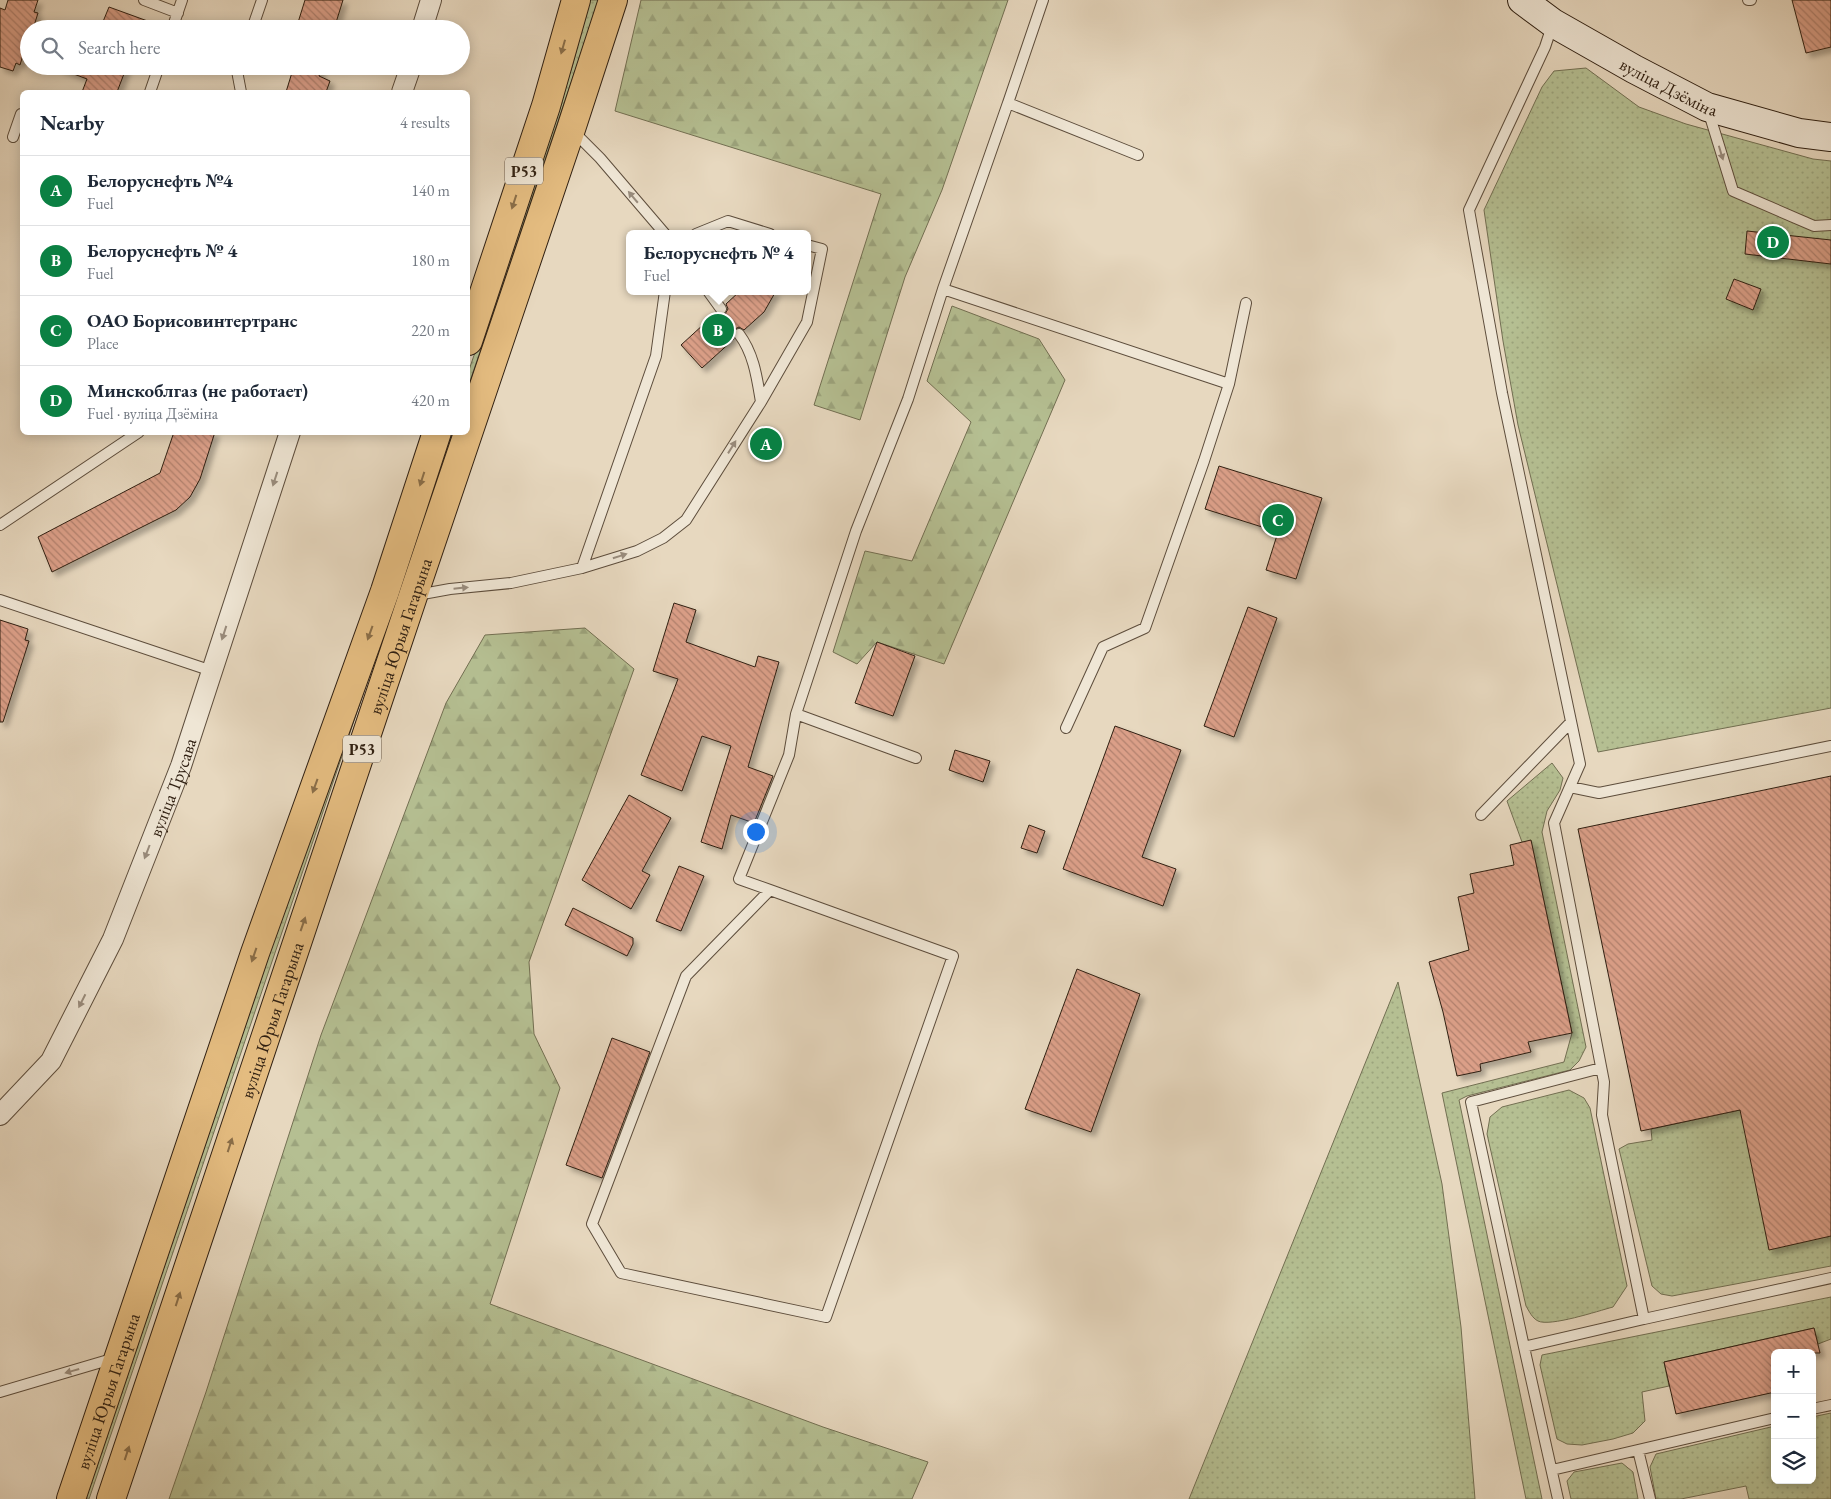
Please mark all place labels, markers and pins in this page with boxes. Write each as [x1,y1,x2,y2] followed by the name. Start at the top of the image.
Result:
[1757,223,1789,261] pin: D
[702,311,734,349] pin: B
[750,425,782,463] pin: A
[1262,501,1294,539] pin: C

